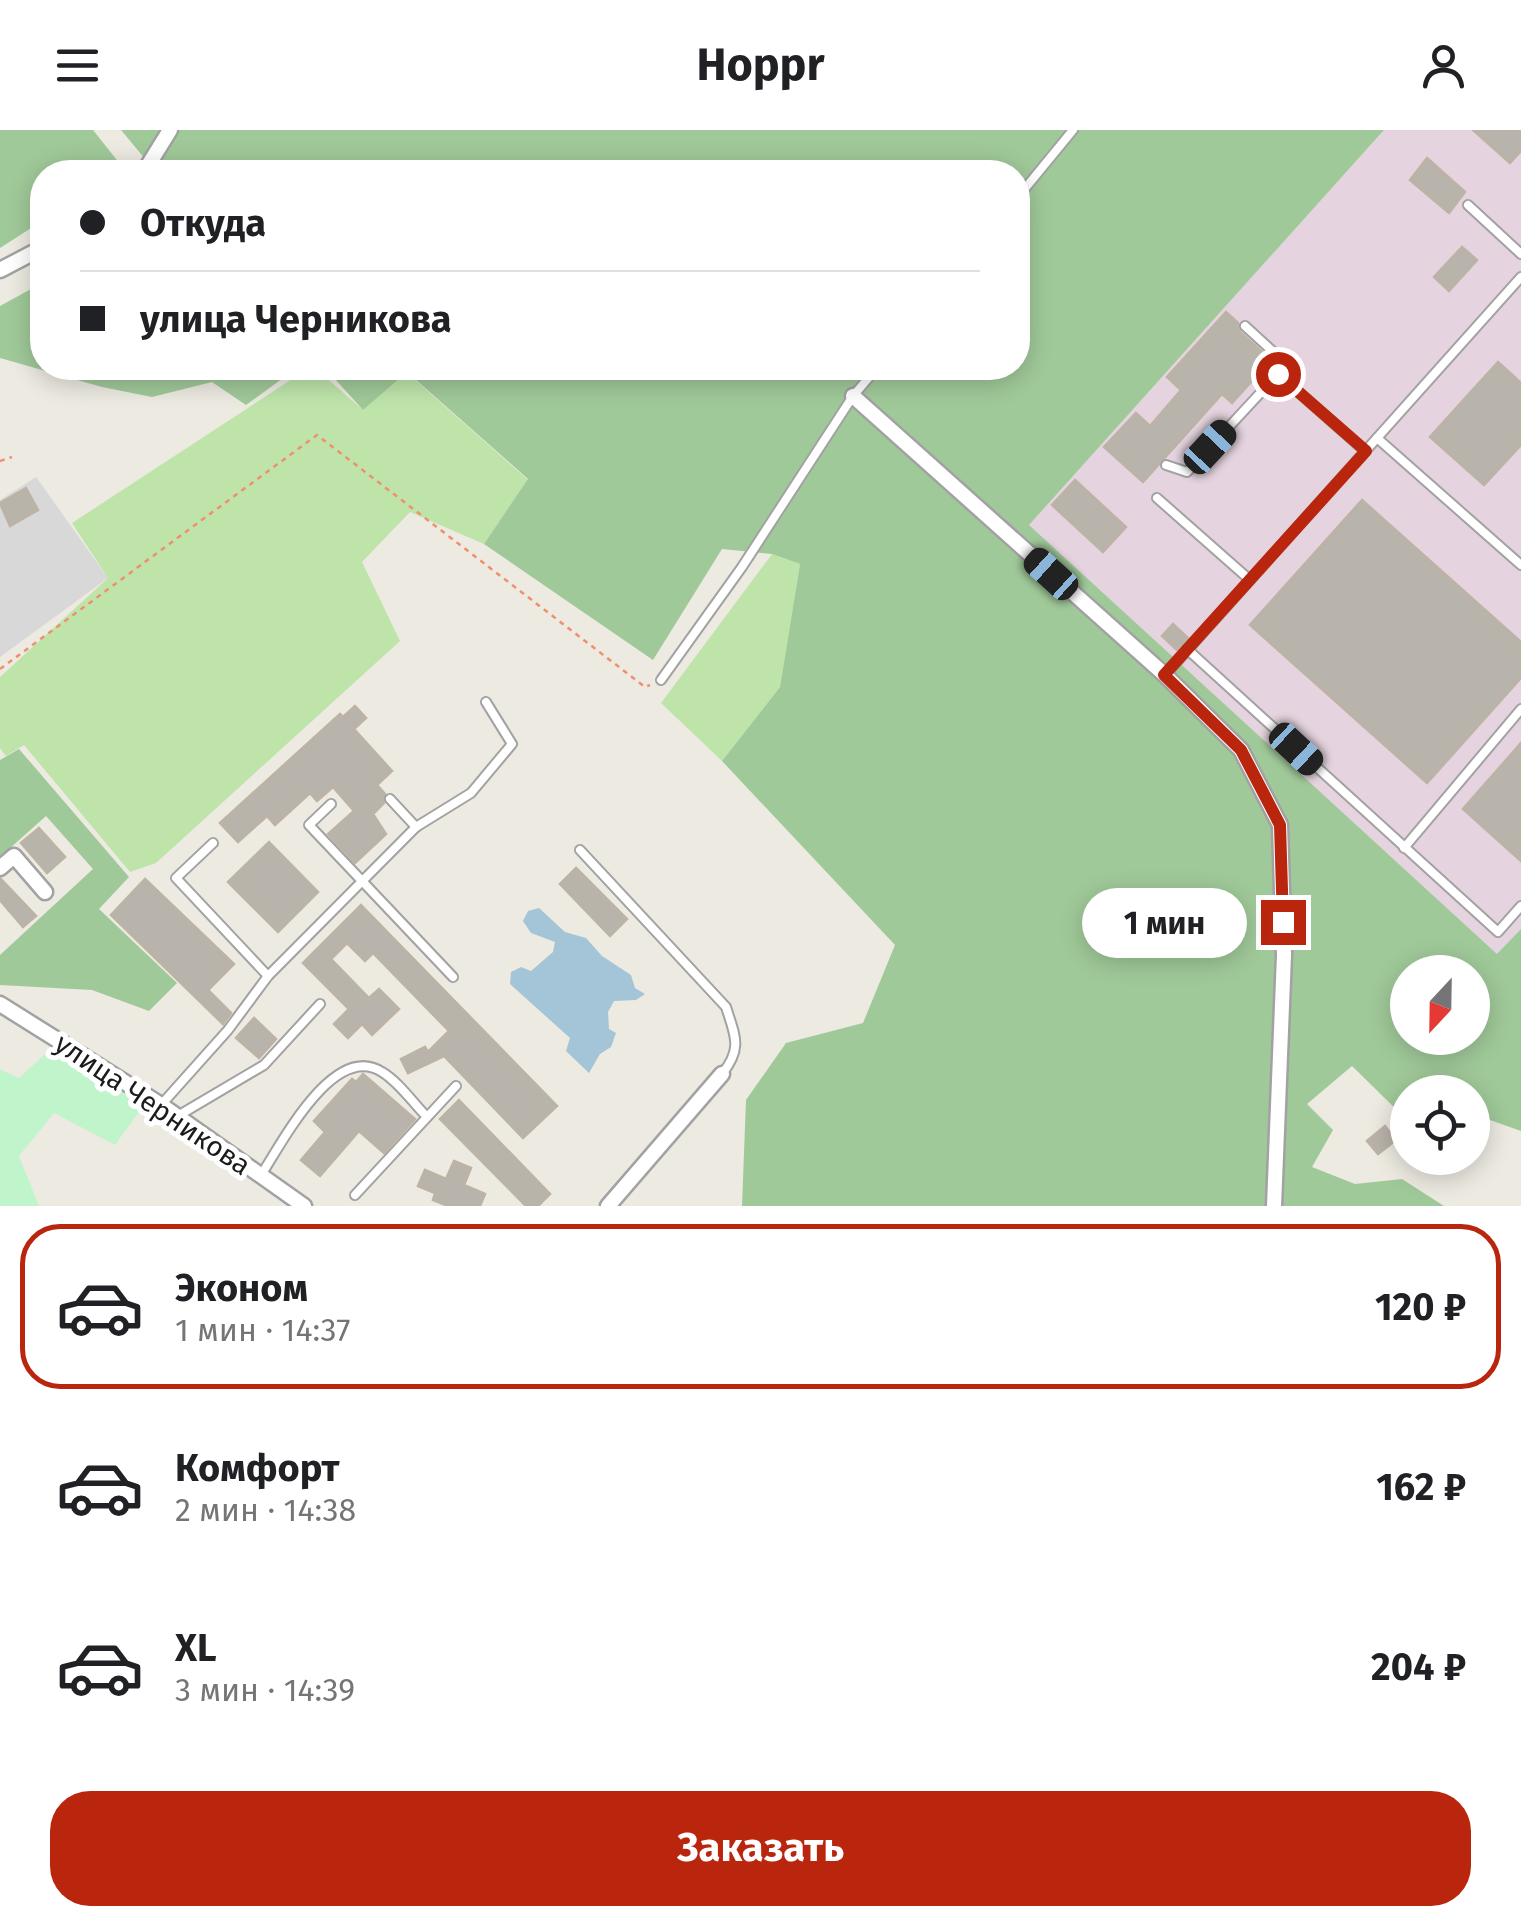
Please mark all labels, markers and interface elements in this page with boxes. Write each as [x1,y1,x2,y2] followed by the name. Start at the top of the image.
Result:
[50,38,105,93] icon: menu
[696,38,825,92] text: Hoppr
[1416,38,1471,93] icon: person
[140,200,266,246] text: Откуда
[140,296,452,342] text: улица Черникова
[1256,352,1301,397] route start
[1179,415,1241,479] car
[1019,543,1083,605] car
[1264,718,1328,780] car
[1083,887,1248,957] callout: 1 мин
[1261,900,1306,945] route end
[1124,904,1205,942] text: 1 мин
[1390,955,1490,1055] north arrow
[1390,955,1490,1175] map controls
[48,1027,257,1182] street label: улица Черникова
[1390,1075,1490,1175] button: locate
[55,1262,145,1352] icon: car
[175,1265,308,1311] text: Эконом
[1375,1284,1466,1330] text: 120 ₽
[175,1311,351,1349] text: 1 мин · 14:37
[55,1442,145,1532] icon: car
[175,1445,339,1491] text: Комфорт
[1376,1464,1466,1510] text: 162 ₽
[175,1491,356,1529] text: 2 мин · 14:38
[55,1622,145,1712] icon: car
[175,1625,217,1671] text: XL
[1371,1644,1466,1690] text: 204 ₽
[175,1671,355,1709] text: 3 мин · 14:39
[50,1791,1471,1906] button: Заказать

